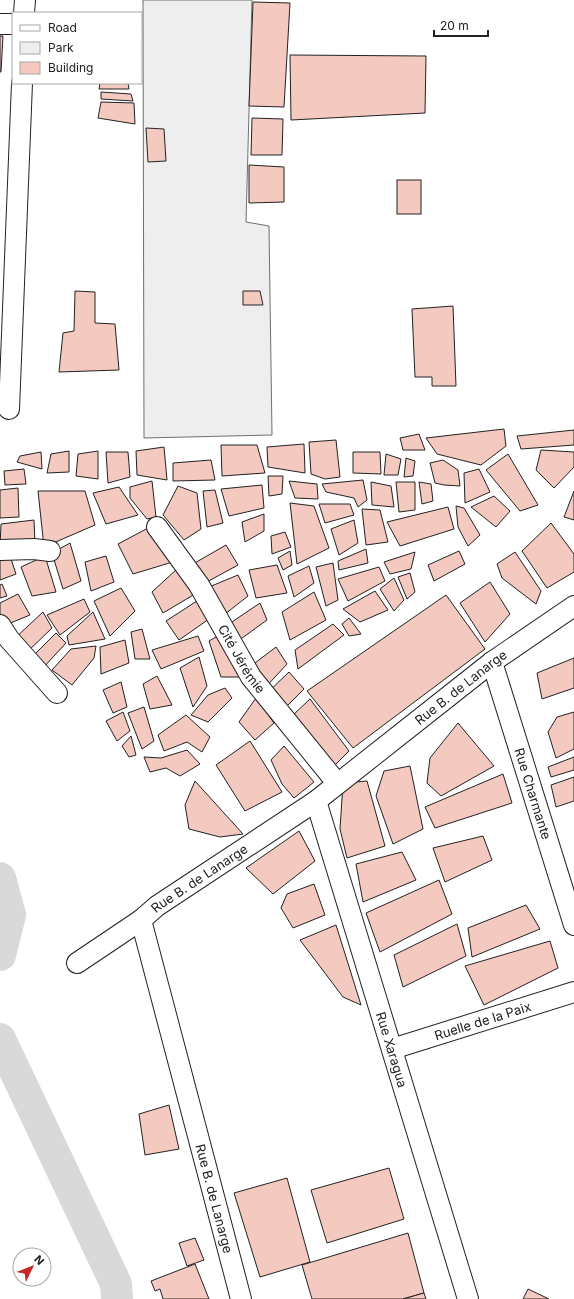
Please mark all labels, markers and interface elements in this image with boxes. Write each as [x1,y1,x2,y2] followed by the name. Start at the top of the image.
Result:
[12,12,142,84] legend
[434,12,488,38] scale bar
[440,18,469,33] text: 20 m
[48,20,77,35] text: Road
[48,40,74,55] text: Park
[48,60,93,75] text: Building
[215,622,269,696] street label: Cité Jérémie
[411,646,510,728] street label: Rue B. de Lanarge
[511,746,555,841] street label: Rue Charmante
[148,840,251,916] street label: Rue B. de Lanarge
[432,998,533,1043] street label: Ruelle de la Paix
[373,1010,411,1089] street label: Rue Xaragua
[192,1142,237,1255] street label: Rue B. de Lanarge
[12,1247,52,1287] north arrow
[31,1252,47,1268] text: N

